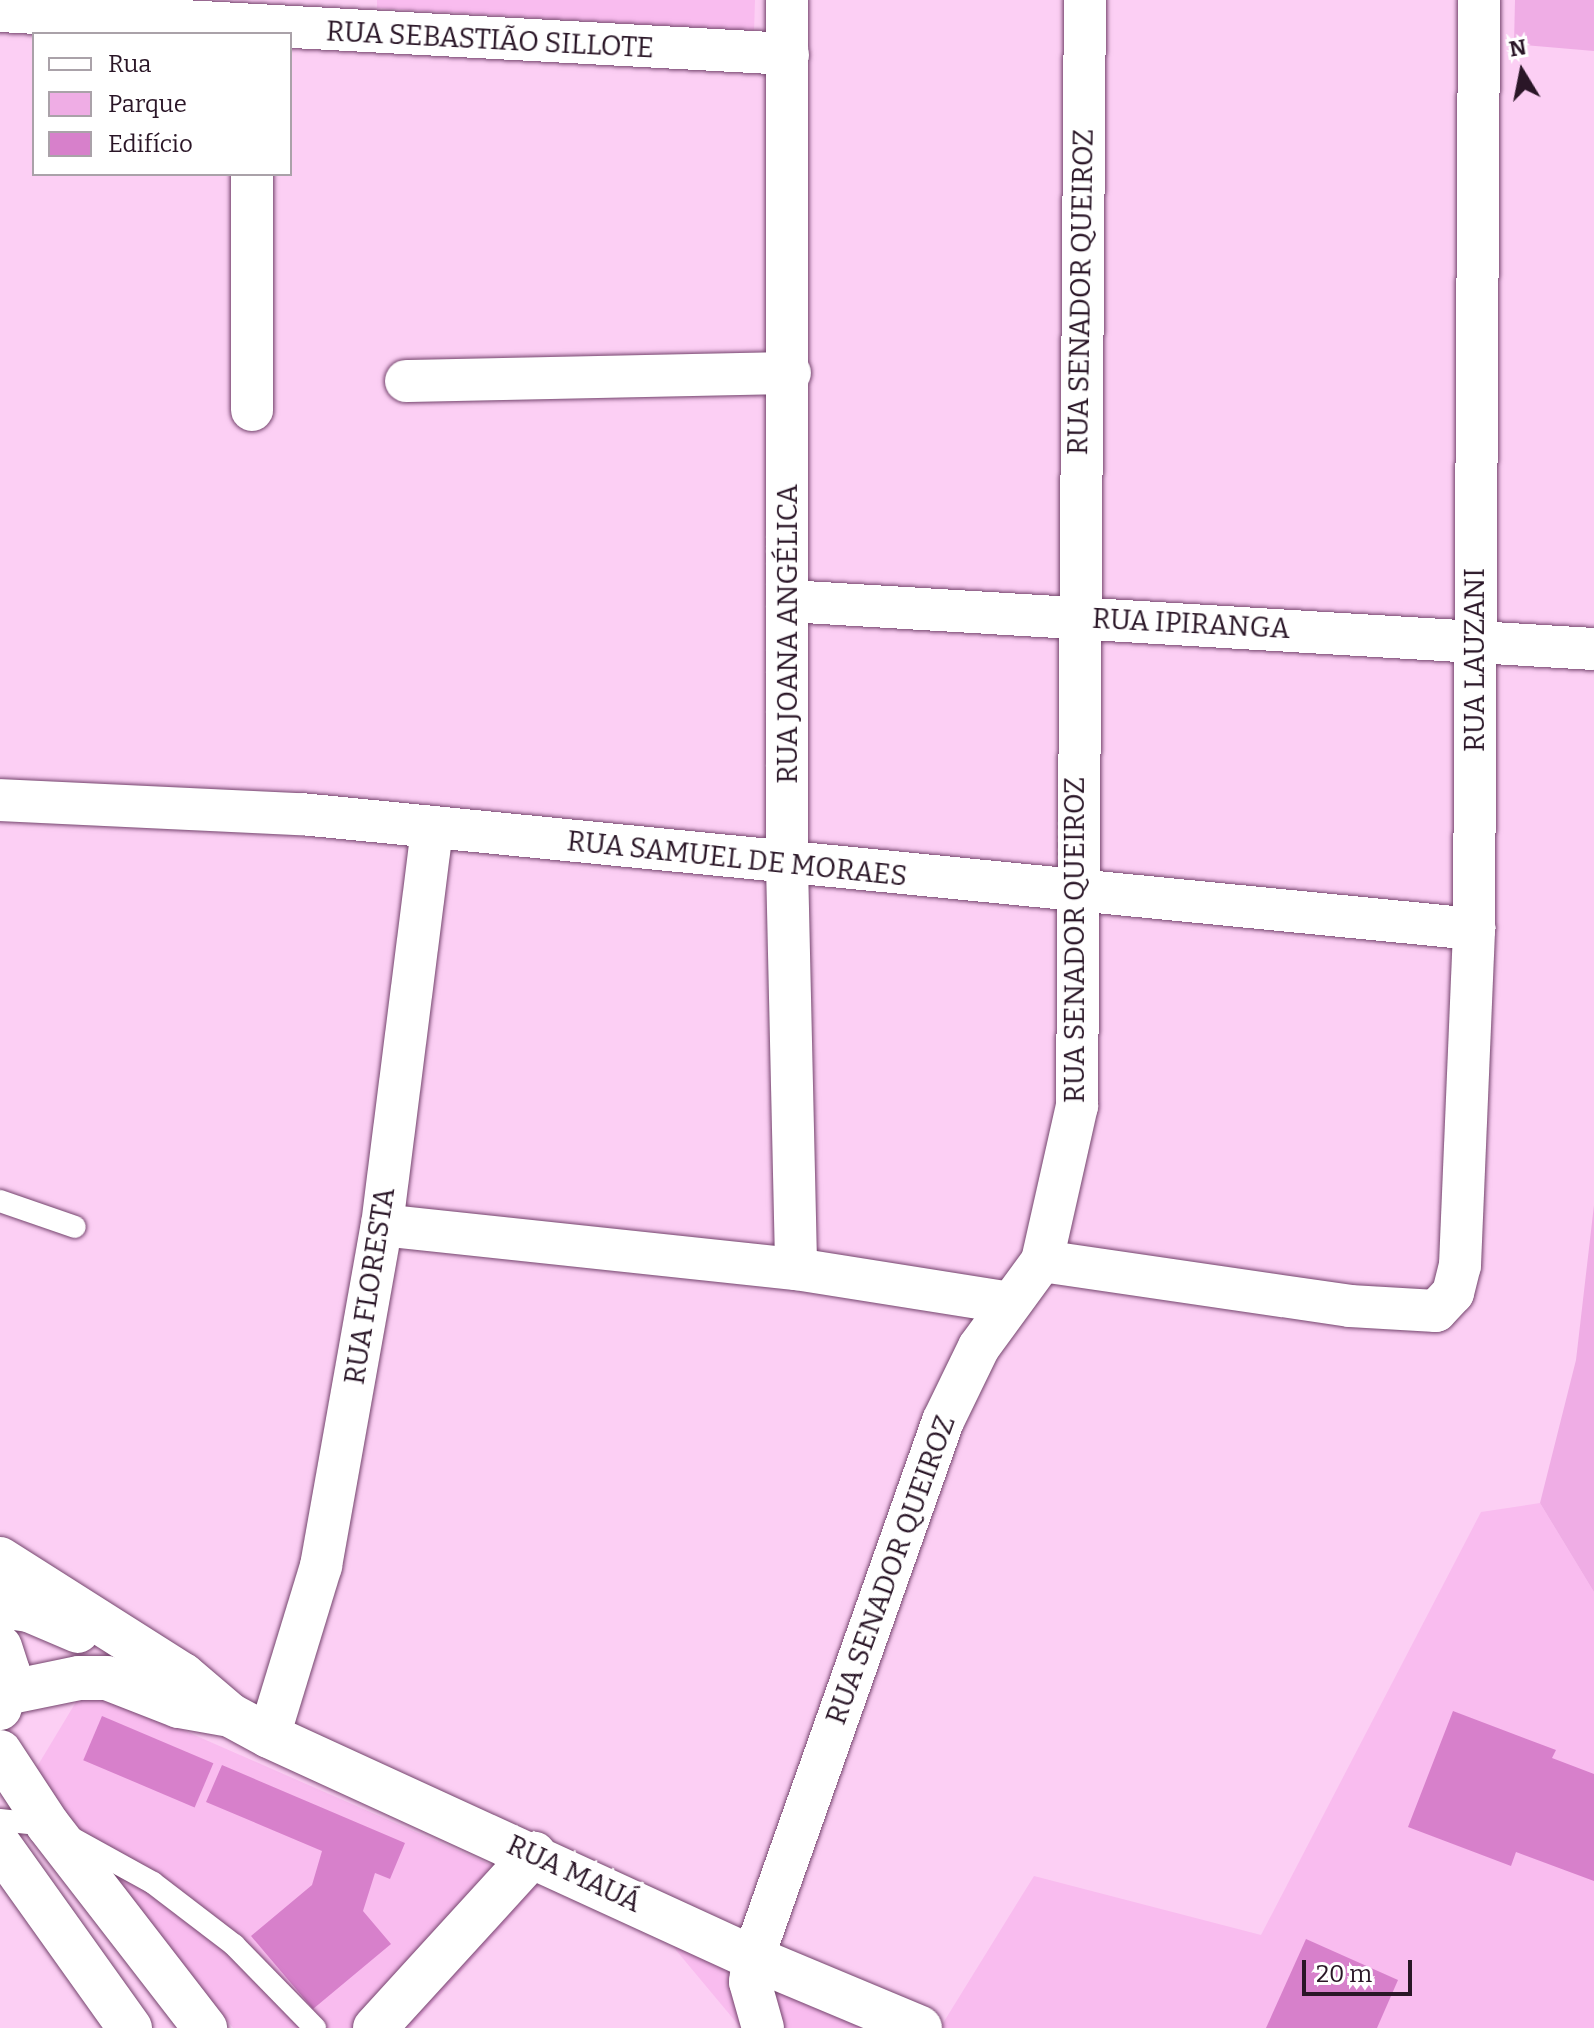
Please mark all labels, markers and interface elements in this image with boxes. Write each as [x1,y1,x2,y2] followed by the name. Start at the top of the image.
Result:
[325,15,655,65] street label: RUA SEBASTIÃO SILLOTE
[32,32,292,176] legend
[1482,32,1562,112] north arrow
[1507,33,1528,63] text: N
[108,50,151,78] text: Rua
[108,90,187,118] text: Parque
[1061,129,1101,455] street label: RUA SENADOR QUEIROZ
[108,130,193,158] text: Edifício
[771,484,805,784] street label: RUA JOANA ANGÉLICA
[1458,568,1492,752] street label: RUA LAUZANI
[1091,602,1291,646] street label: RUA IPIRANGA
[1058,777,1092,1103] street label: RUA SENADOR QUEIROZ
[565,824,909,894] street label: RUA SAMUEL DE MORAES
[338,1185,402,1387] street label: RUA FLORESTA
[819,1411,963,1729] street label: RUA SENADOR QUEIROZ
[501,1828,647,1920] street label: RUA MAUÁ
[1306,1944,1416,1994] scale bar
[1316,1960,1372,1988] text: 20 m

